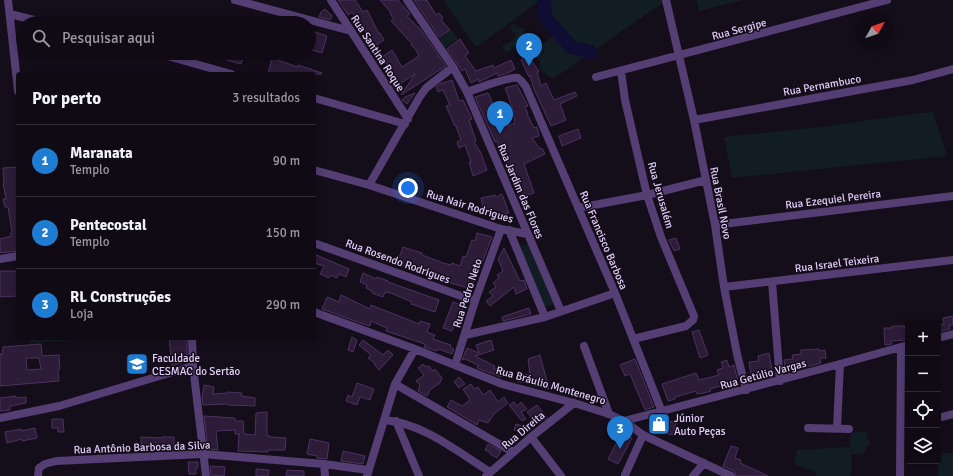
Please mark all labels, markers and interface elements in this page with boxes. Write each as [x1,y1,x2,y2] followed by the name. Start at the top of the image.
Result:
[857,12,893,48] north arrow
[348,13,407,94] street label: Rua Santina Roque
[16,16,316,60] search box
[710,16,768,43] street label: Rua Sergipe
[30,27,52,49] icon: search
[62,29,155,47] text: Pesquisar aqui
[516,33,542,66] pin: 2
[782,72,862,99] street label: Rua Pernambuco
[32,88,101,109] text: Por perto
[232,90,300,106] text: 3 resultados
[487,101,513,134] pin: 1
[495,142,546,241] street label: Rua Jardim das Flores
[70,144,133,162] text: Maranata
[41,153,49,169] text: 1
[273,153,300,169] text: 90 m
[645,160,676,230] street label: Rua Jerusalém
[70,162,110,178] text: Templo
[707,166,734,241] street label: Rua Brasil Novo
[398,178,418,198] your location
[425,187,515,226] street label: Rua Nair Rodrigues
[785,187,882,212] street label: Rua Ezequiel Pereira
[577,189,630,292] street label: Rua Francisco Barbosa
[70,216,147,234] text: Pentecostal
[41,225,49,241] text: 2
[266,225,300,241] text: 150 m
[70,234,110,250] text: Templo
[344,237,452,286] street label: Rua Rosendo Rodrigues
[794,252,880,275] street label: Rua Israel Teixeira
[450,257,485,329] street label: Rua Pedro Neto
[70,288,171,306] text: RL Construções
[41,297,49,313] text: 3
[266,297,300,313] text: 290 m
[70,306,93,322] text: Loja
[905,320,941,464] map controls
[905,320,941,356] button: +
[124,351,150,377] school or university icon: Faculdade CESMAC do Sertão
[152,352,241,378] place label: Faculdade CESMAC do Sertão
[905,356,941,392] button: −
[719,357,808,392] street label: Rua Getúlio Vargas
[495,364,607,407] street label: Rua Bráulio Montenegro
[905,392,941,428] button: locate
[499,408,548,452] street label: Rua Direita
[646,411,672,437] shop icon: Júnior Auto Peças
[674,412,726,438] place label: Júnior Auto Peças
[607,416,633,449] pin: 3
[905,428,941,464] button: layers
[73,439,211,456] street label: Rua Antônio Barbosa da Silva

